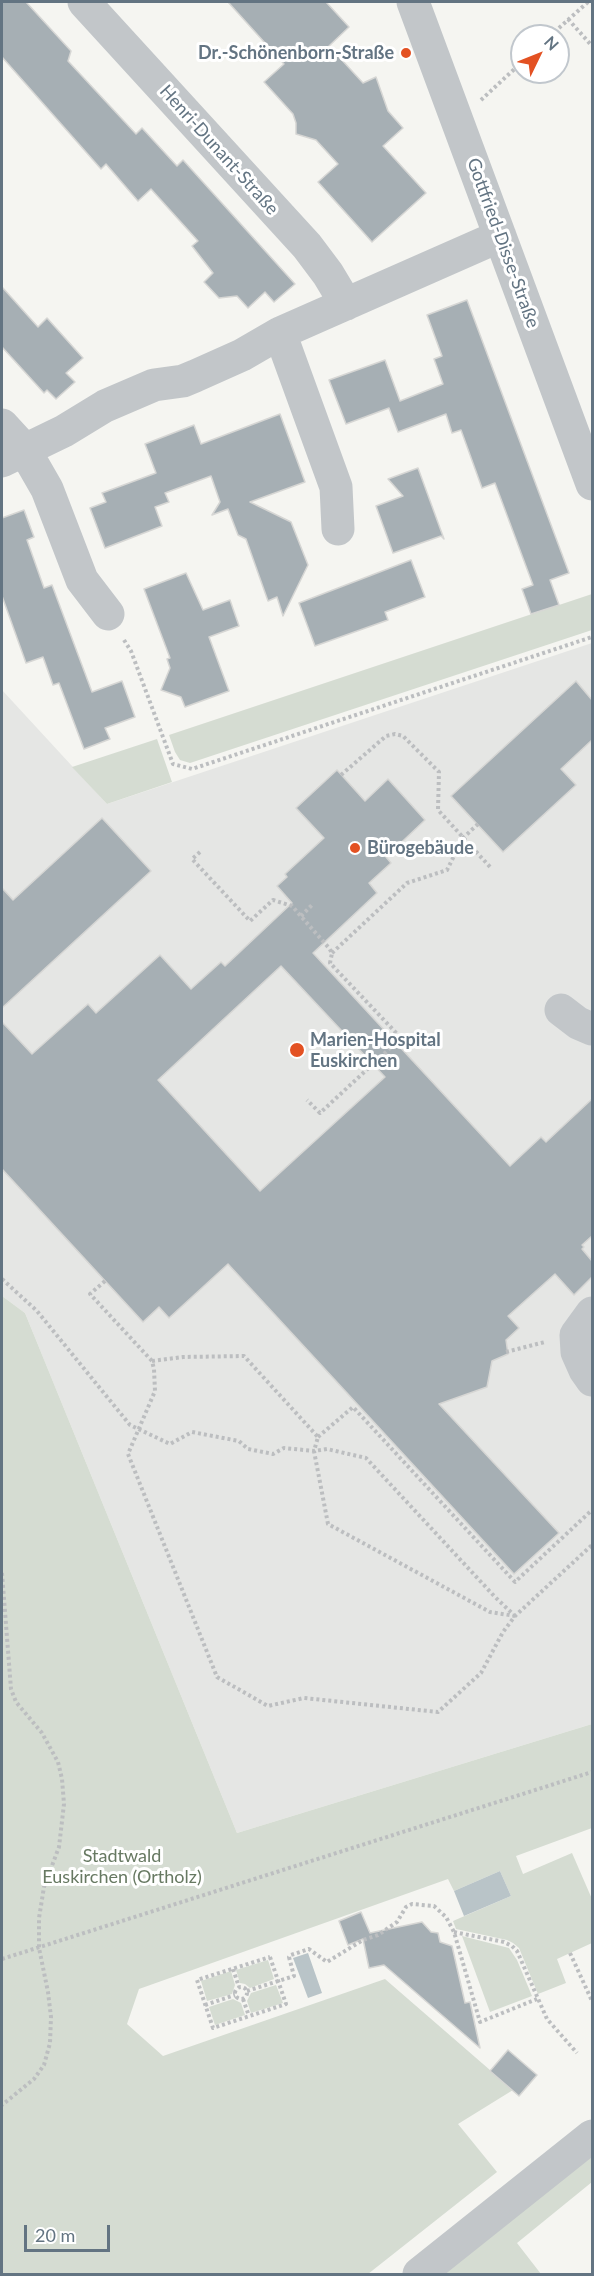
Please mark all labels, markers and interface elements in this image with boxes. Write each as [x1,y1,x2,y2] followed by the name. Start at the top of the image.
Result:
[510,24,570,84] north arrow
[541,32,563,54] text: N
[198,42,394,64] place label: Dr.-Schönenborn-Straße
[399,46,413,60] marker: Dr.-Schönenborn-Straße
[155,81,283,219] street label: Henri-Dunant-Straße
[462,155,544,331] street label: Gottfried-Disse-Straße
[367,837,474,859] place label: Bürogebäude
[348,841,362,855] marker: Bürogebäude
[310,1029,441,1072] place label: Marien-Hospital Euskirchen
[288,1041,306,1059] marker: Marien-Hospital Euskirchen
[42,1845,202,1888] park label: Stadtwald Euskirchen (Ortholz)
[27,2213,112,2251] scale bar
[35,2224,75,2246] text: 20 m

